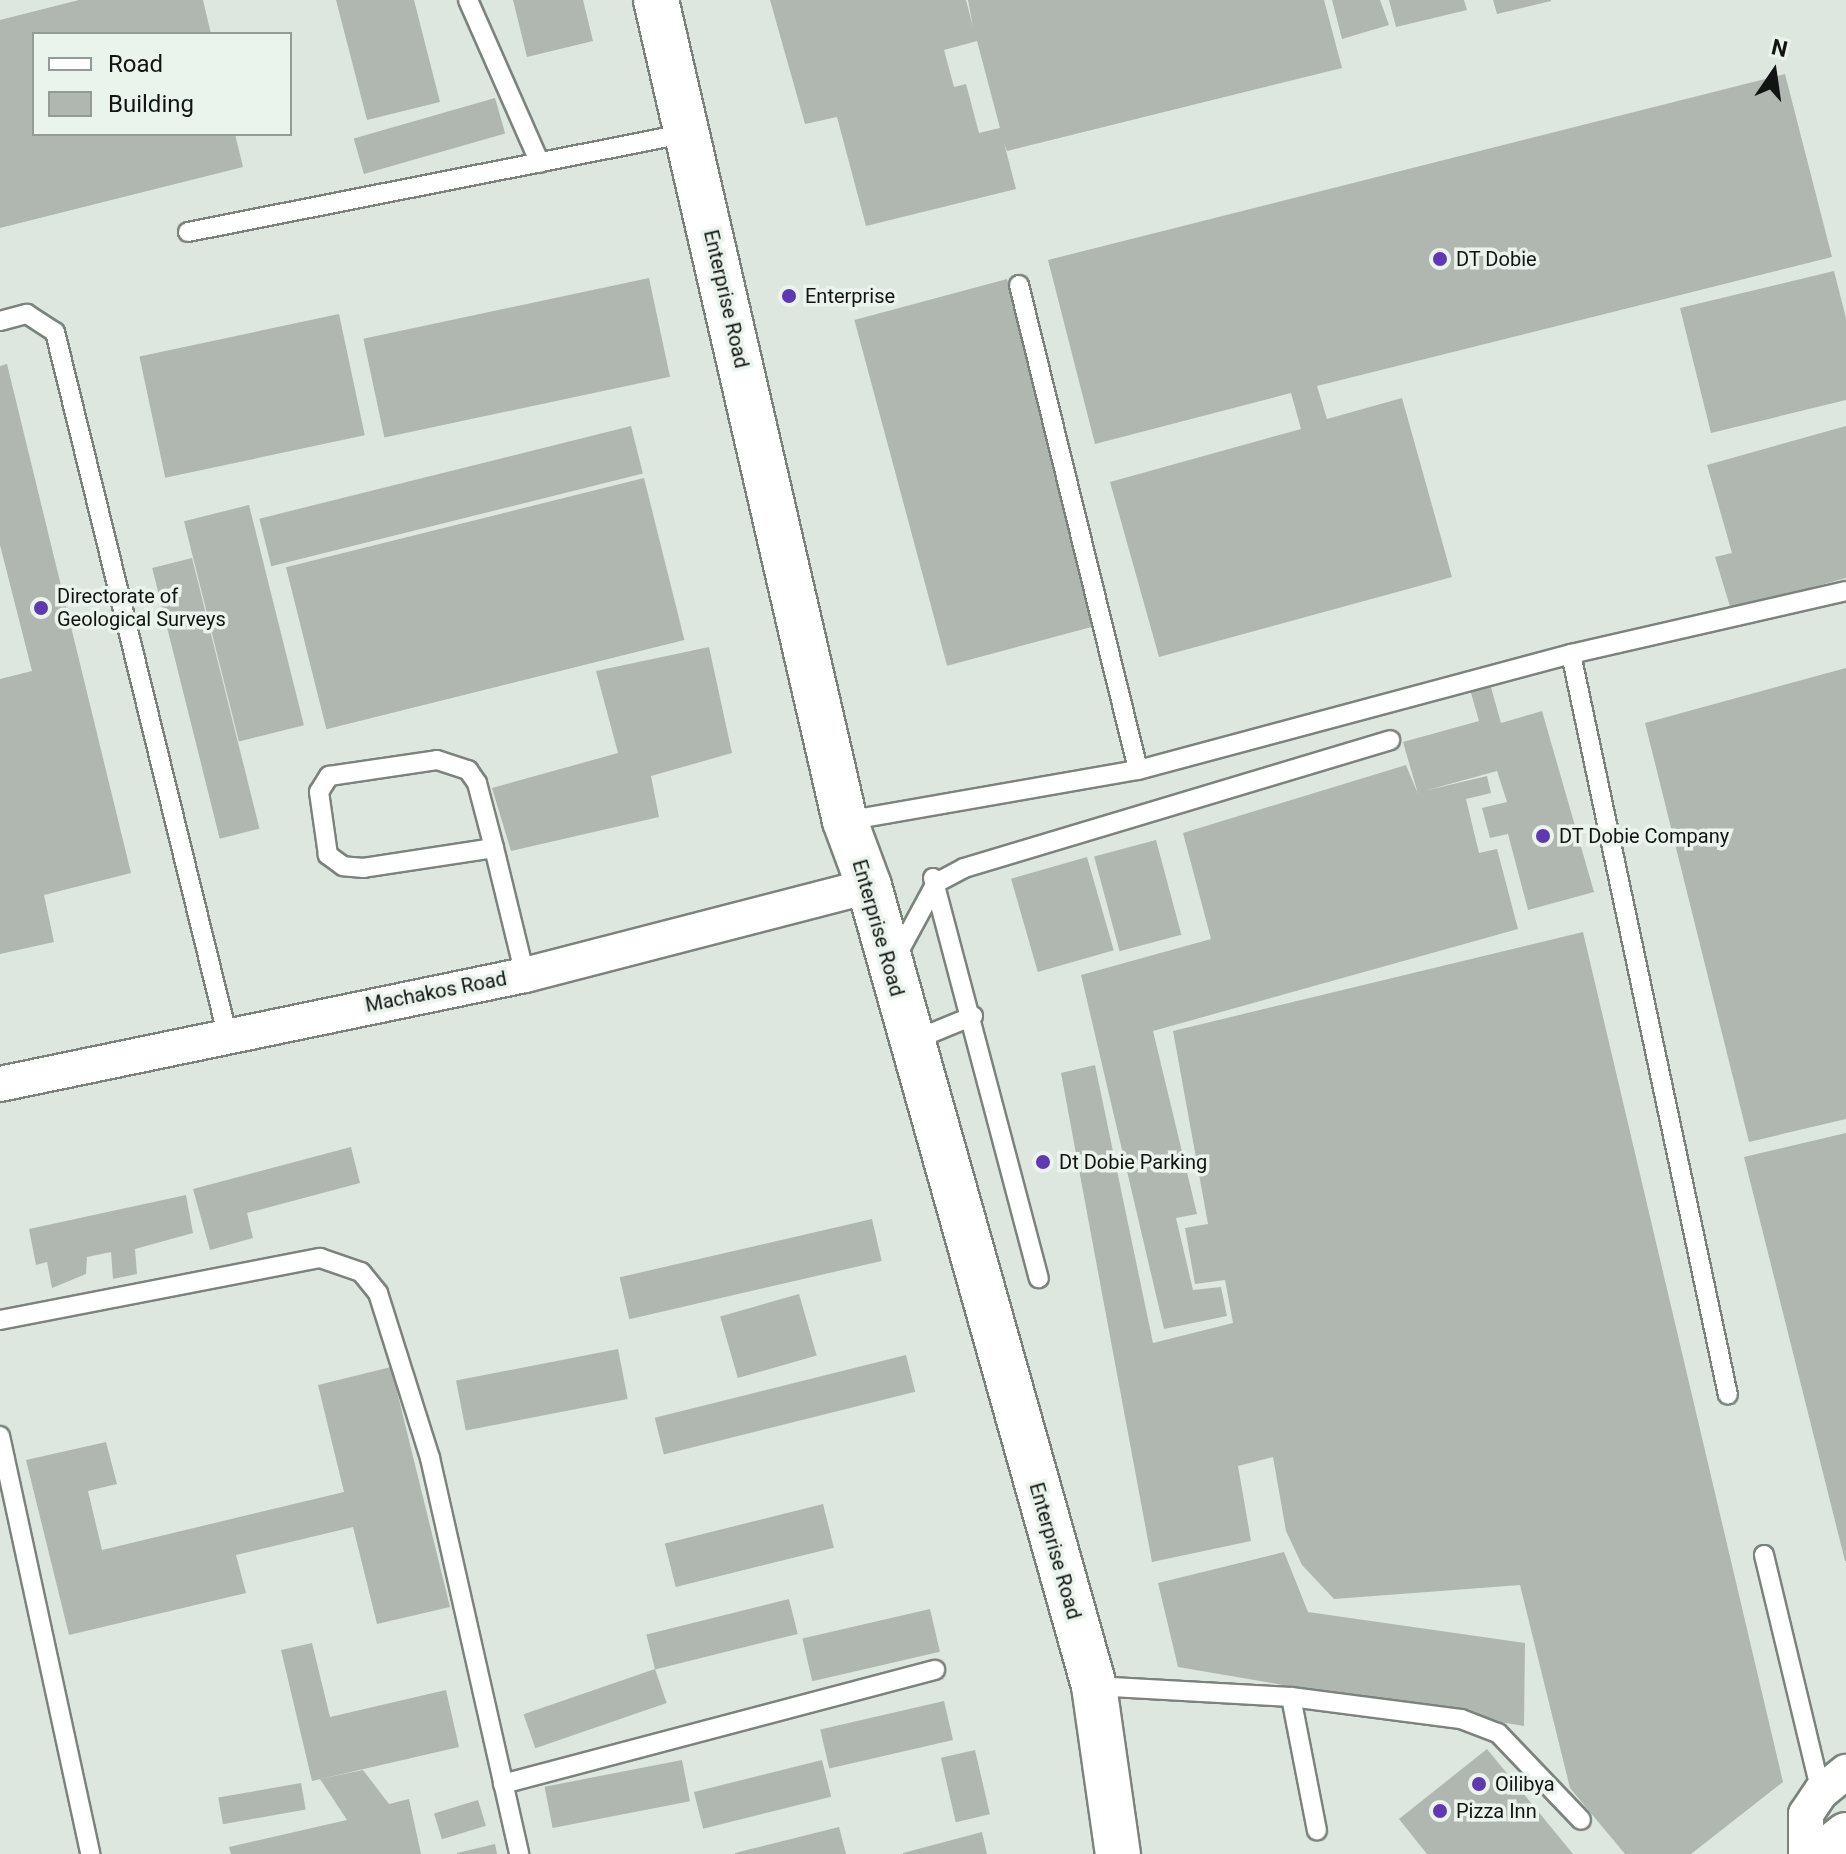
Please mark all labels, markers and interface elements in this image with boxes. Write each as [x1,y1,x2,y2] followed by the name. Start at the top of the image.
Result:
[32,32,292,136] legend
[1734,32,1814,112] north arrow
[1769,34,1790,62] text: N
[108,50,163,78] text: Road
[108,90,194,118] text: Building
[698,228,754,370] street label: Enterprise Road
[1456,247,1537,271] place label: DT Dobie
[1431,250,1449,268] marker: DT Dobie
[805,284,895,308] place label: Enterprise
[780,287,798,305] marker: Enterprise
[57,584,226,631] place label: Directorate of Geological Surveys
[32,599,50,617] marker: Directorate of Geological Surveys
[1559,824,1730,848] place label: DT Dobie Company
[1534,827,1552,845] marker: DT Dobie Company
[847,857,909,999] street label: Enterprise Road
[363,967,509,1017] street label: Machakos Road
[1059,1150,1207,1174] place label: Dt Dobie Parking
[1034,1153,1052,1171] marker: Dt Dobie Parking
[1024,1480,1086,1622] street label: Enterprise Road
[1495,1772,1555,1796] place label: Oilibya
[1470,1775,1488,1793] marker: Oilibya
[1456,1799,1537,1823] place label: Pizza Inn
[1431,1802,1449,1820] marker: Pizza Inn

